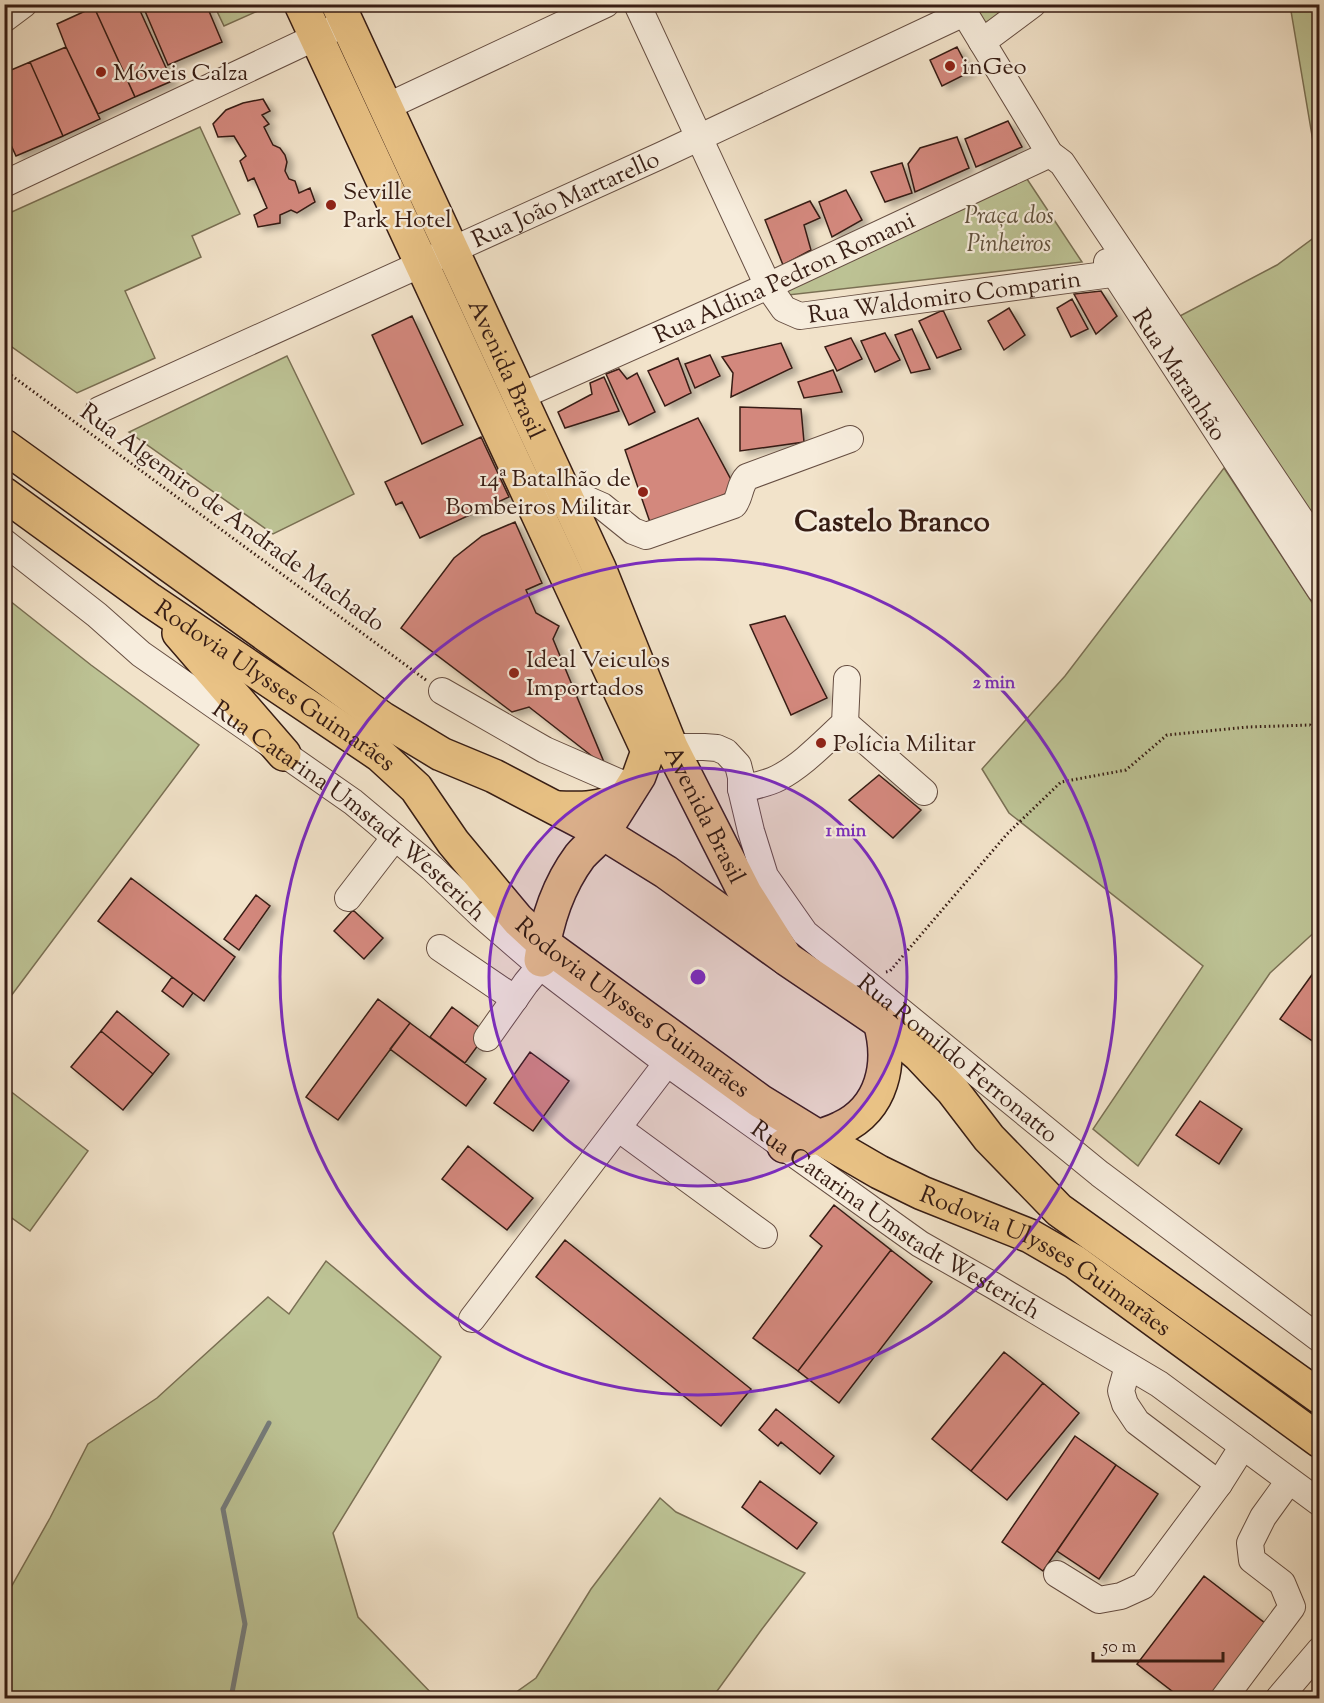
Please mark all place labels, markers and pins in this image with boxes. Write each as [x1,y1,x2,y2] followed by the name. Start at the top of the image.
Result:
[962,51,1027,85] place label: inGeo
[113,57,248,91] place label: Móveis Calza
[943,59,957,73] marker: inGeo
[94,65,108,79] marker: Móveis Calza
[343,176,452,238] place label: Seville Park Hotel
[324,198,338,212] marker: Seville Park Hotel
[445,463,631,525] place label: 14ª Batalhão de Bombeiros Militar
[636,485,650,499] marker: 14ª Batalhão de Bombeiros Militar
[526,644,670,706] place label: Ideal Veiculos Importados
[507,666,521,680] marker: Ideal Veiculos Importados
[833,728,976,762] place label: Polícia Militar
[814,736,828,750] marker: Polícia Militar
[688,967,708,987] centre of rings

